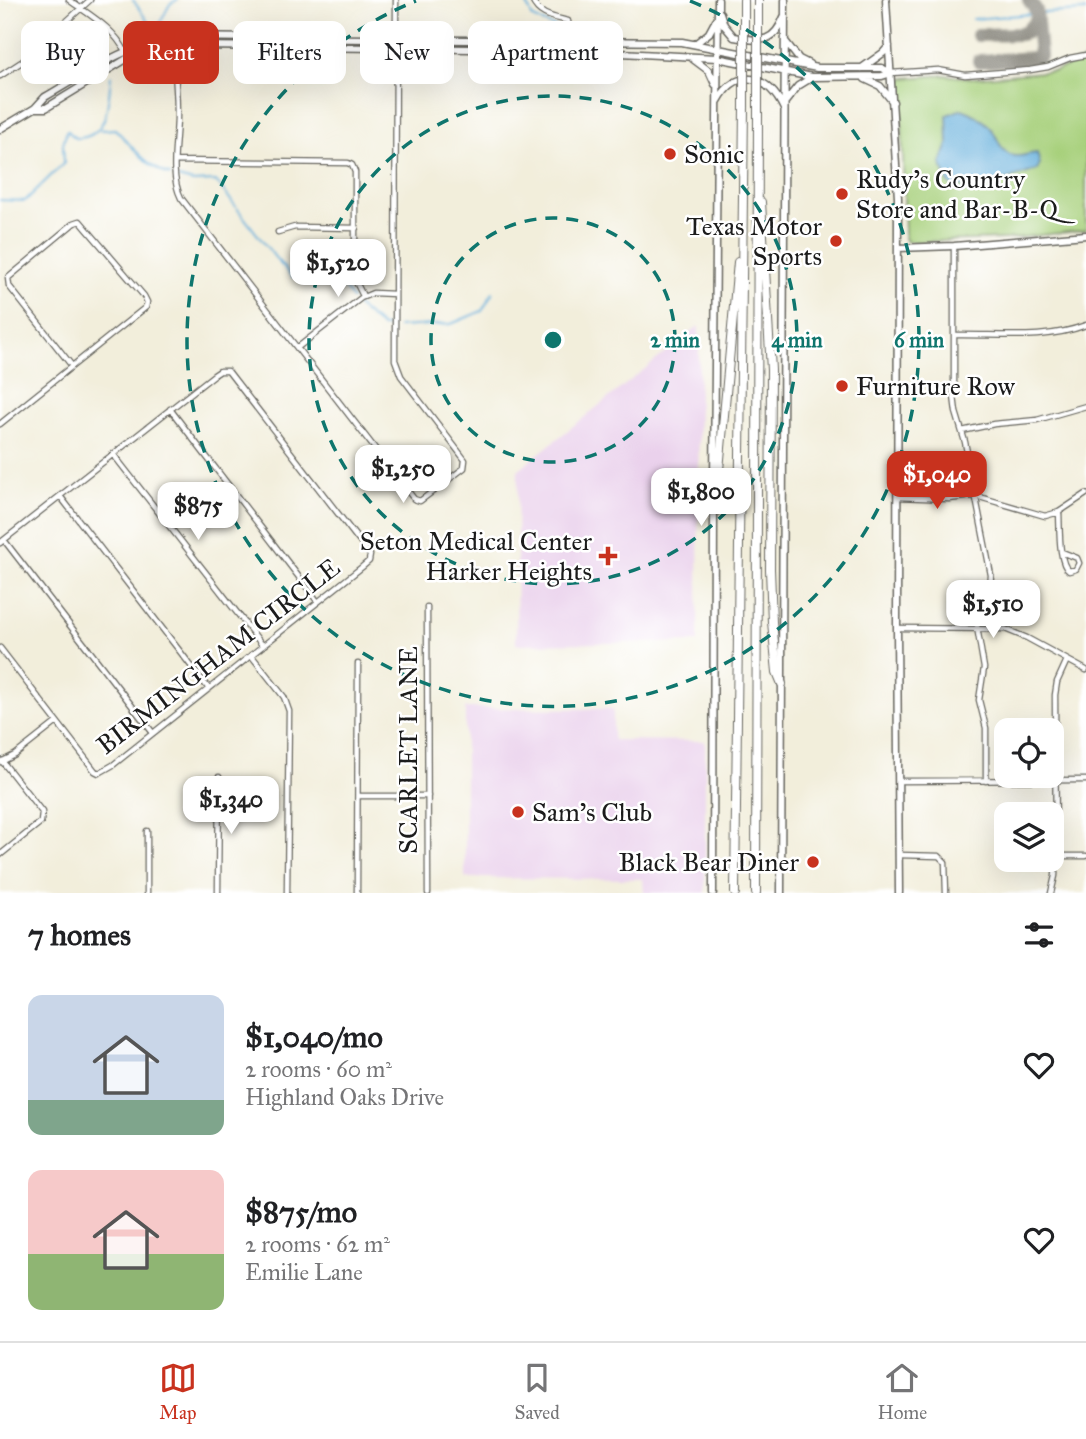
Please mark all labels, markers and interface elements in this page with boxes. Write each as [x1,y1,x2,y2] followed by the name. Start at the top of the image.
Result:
[21,21,109,84] chip: Buy
[123,21,219,84] chip: Rent
[233,21,346,84] chip: Filters
[360,21,454,84] chip: New
[468,21,623,84] chip: Apartment
[684,138,744,170] place label: Sonic
[662,146,678,162] marker: Sonic
[856,163,1076,225] place label: Rudy's Country Store and Bar-B-Q
[834,186,850,202] marker: Rudy's Country Store and Bar-B-Q
[686,210,822,272] place label: Texas Motor Sports
[828,233,844,249] marker: Texas Motor Sports
[281,240,395,299] pin: $1,520
[306,248,370,276] text: $1,520
[650,327,700,353] text: 2 min
[771,327,823,353] text: 4 min
[894,327,945,353] text: 6 min
[541,328,565,352] centre of rings
[856,370,1016,402] place label: Furniture Row
[834,378,850,394] marker: Furniture Row
[346,446,460,505] pin: $1,250
[880,452,994,511] pin: $1,040
[371,454,435,482] text: $1,250
[903,460,971,488] text: $1,040
[644,468,758,528] pin: $1,800
[667,477,735,505] text: $1,800
[157,482,239,542] pin: $875
[174,491,223,519] text: $875
[360,525,592,587] place label: Seton Medical Center Harker Heights
[598,546,618,566] marker: Seton Medical Center Harker Heights
[90,551,346,761] street label: BIRMINGHAM CIRCLE
[936,580,1050,640] pin: $1,510
[962,589,1024,617] text: $1,510
[392,646,424,854] street label: SCARLET LANE
[994,718,1064,872] map controls
[994,718,1064,788] button: locate
[174,776,288,836] pin: $1,340
[199,785,263,813] text: $1,340
[532,796,652,828] place label: Sam's Club
[994,802,1064,872] button: layers
[510,804,526,820] marker: Sam's Club
[618,846,799,878] place label: Black Bear Diner
[805,854,821,870] marker: Black Bear Diner
[1020,916,1058,954] icon: filters
[28,917,131,953] text: 7 homes
[245,1019,383,1055] text: $1,040/mo
[84,1023,168,1107] icon: home
[1020,1046,1058,1084] icon: heart
[245,1055,392,1083] text: 2 rooms · 60 m²
[245,1083,444,1111] text: Highland Oaks Drive
[245,1194,357,1230] text: $875/mo
[84,1198,168,1282] icon: home
[1020,1221,1058,1259] icon: heart
[245,1230,390,1258] text: 2 rooms · 62 m²
[245,1258,363,1286] text: Emilie Lane
[159,1359,197,1424] tab: Map
[515,1359,560,1424] tab: Saved
[877,1359,927,1424] tab: Home

